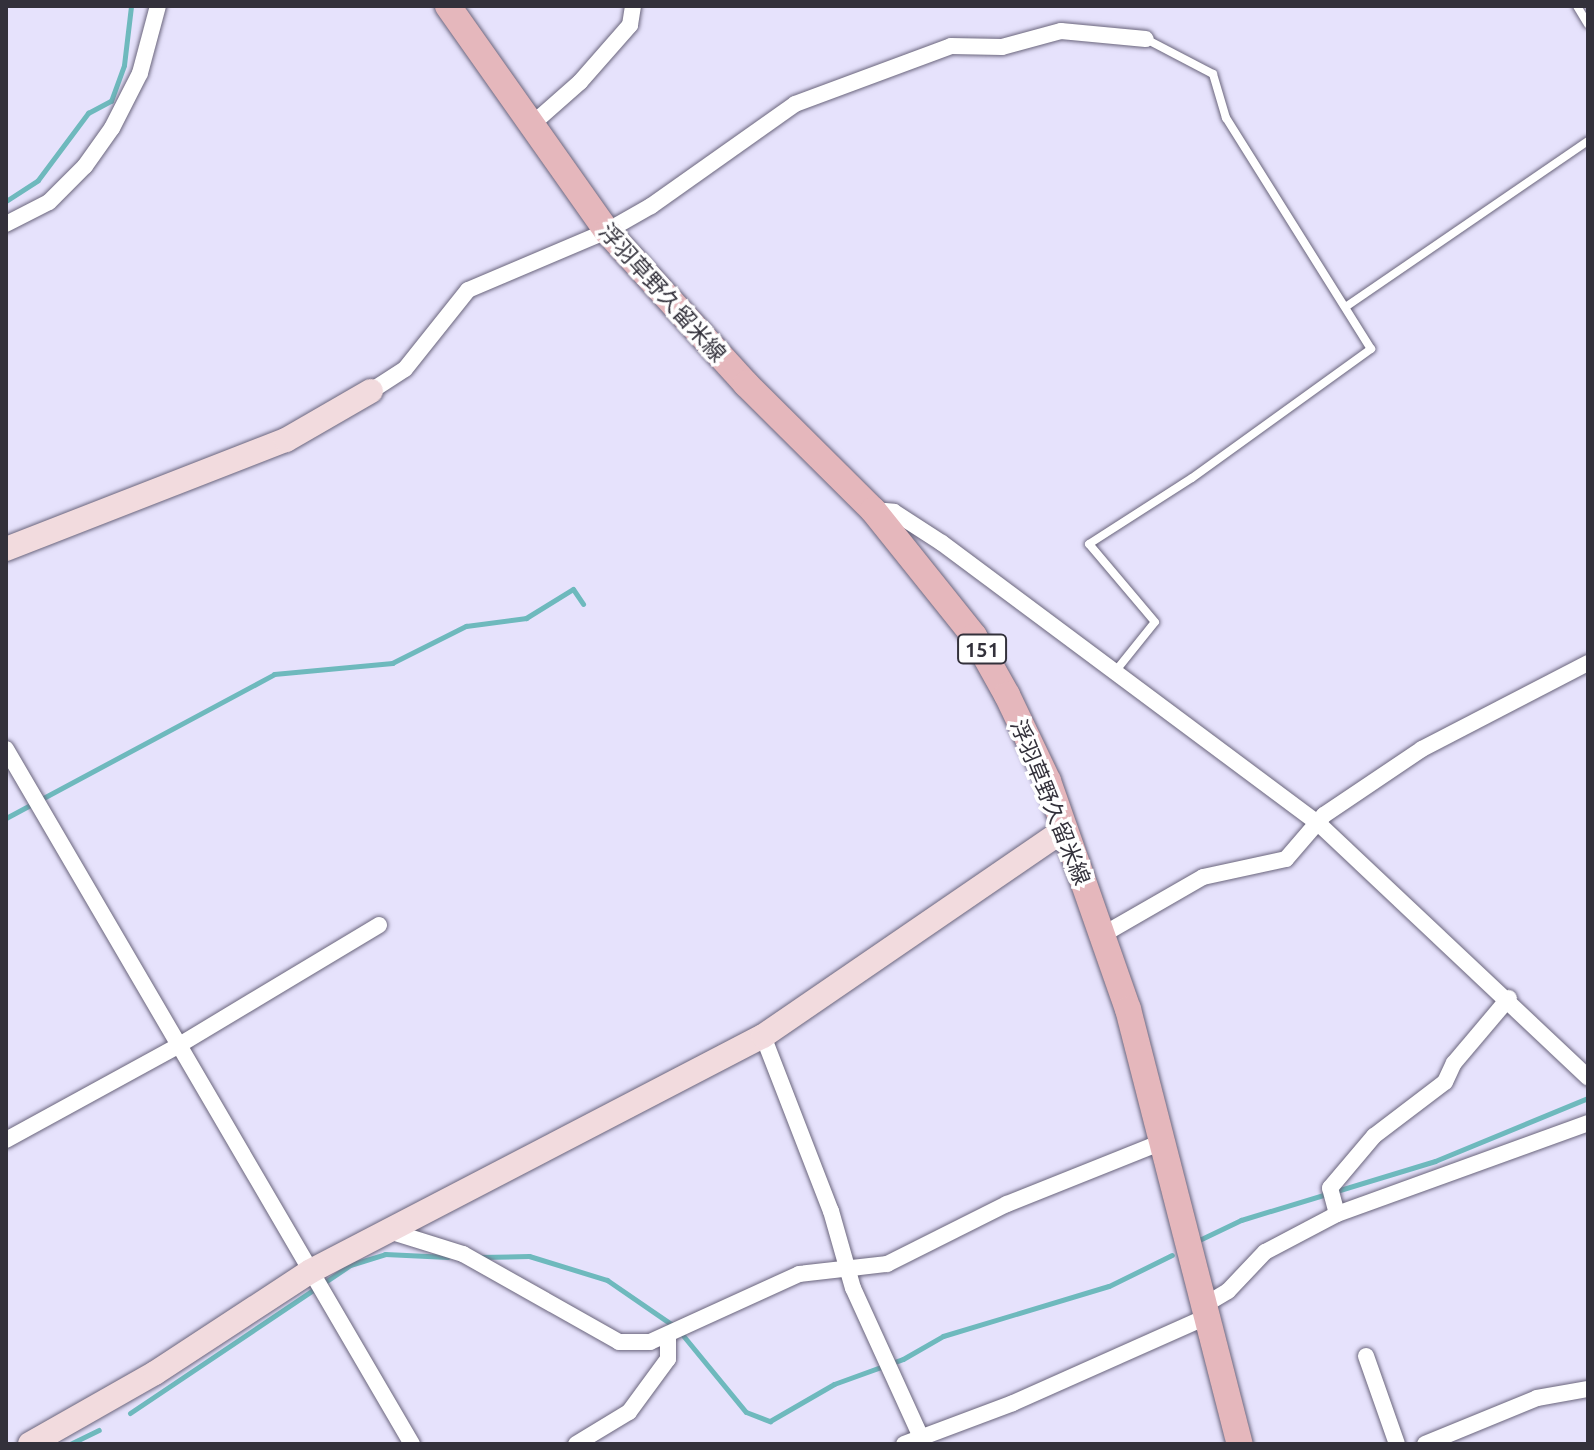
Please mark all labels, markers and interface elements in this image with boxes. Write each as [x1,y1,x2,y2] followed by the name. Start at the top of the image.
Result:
[594,218,732,366] street label: 浮羽草野久留米線
[956,633,1008,665] road number: 151
[1006,715,1096,889] street label: 浮羽草野久留米線

